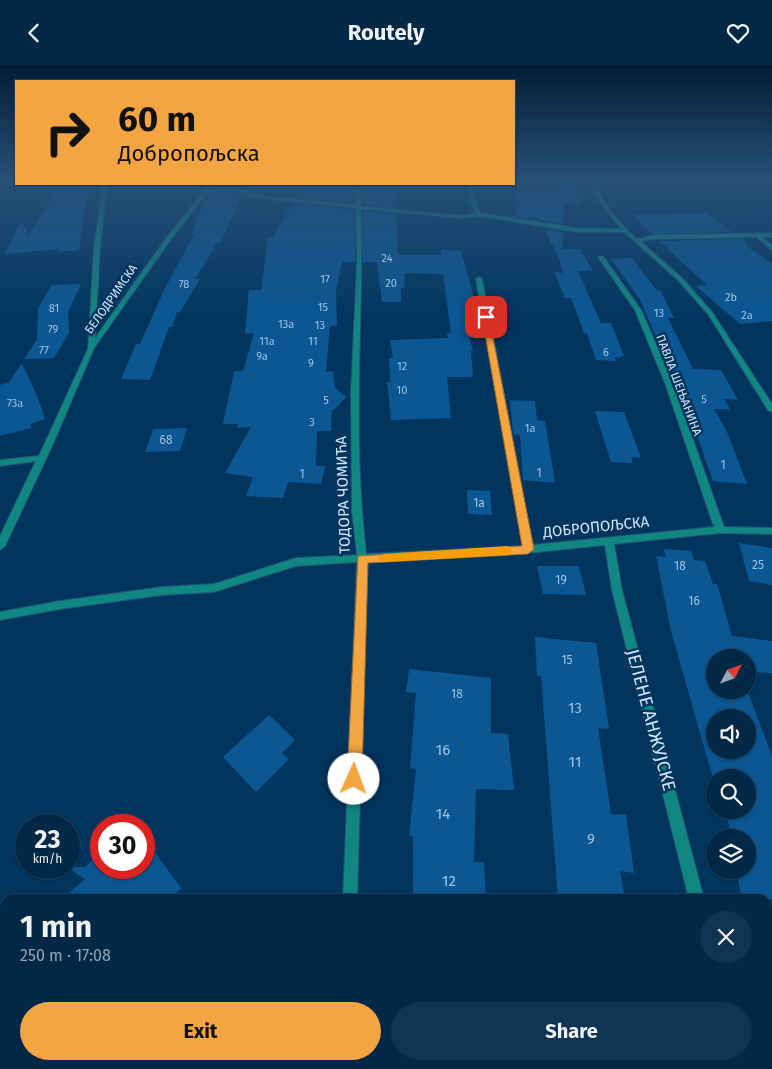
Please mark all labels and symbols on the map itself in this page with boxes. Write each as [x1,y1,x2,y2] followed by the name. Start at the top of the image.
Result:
[382,252,393,265] house number: 24
[82,261,140,337] street label: БЕЛОДРИМСКА
[320,273,330,286] house number: 17
[385,277,397,290] house number: 20
[179,278,189,291] house number: 78
[725,291,737,304] house number: 2b
[465,296,507,338] pin
[318,301,329,314] house number: 15
[49,302,59,315] house number: 81
[654,307,664,320] house number: 13
[741,309,753,322] house number: 2a
[278,318,294,331] house number: 13a
[315,319,325,332] house number: 13
[48,323,58,336] house number: 79
[653,332,705,438] street label: ПАВЛА ШЕЊАНИНА
[259,335,275,348] house number: 11a
[308,335,318,348] house number: 11
[39,344,49,357] house number: 77
[603,346,609,359] house number: 6
[256,350,268,363] house number: 9a
[308,357,314,370] house number: 9
[397,360,407,373] house number: 12
[397,384,407,397] house number: 10
[701,393,707,406] house number: 5
[323,394,329,407] house number: 5
[7,397,23,410] house number: 73a
[309,416,315,429] house number: 3
[525,422,535,435] house number: 1a
[159,433,173,447] house number: 68
[332,435,354,554] street label: ТОДОРА ЧОМИЋА
[720,458,726,472] house number: 1
[536,466,542,480] house number: 1
[299,467,305,481] house number: 1
[473,496,485,510] house number: 1a
[541,512,650,542] street label: ДОБРОПОЉСКА
[752,558,764,572] house number: 25
[674,559,686,573] house number: 18
[555,573,567,587] house number: 19
[688,594,700,608] house number: 16
[621,647,681,793] street label: ЈЕЛЕНЕ АНЖУЈСКЕ
[706,649,756,699] north arrow
[561,653,573,667] house number: 15
[451,687,463,701] house number: 18
[568,699,582,717] house number: 13
[436,741,450,759] house number: 16
[327,752,379,804] position arrow
[569,753,581,771] house number: 11
[436,805,450,823] house number: 14
[90,814,155,879] speed limit sign: 30
[587,830,595,848] house number: 9
[442,872,456,890] house number: 12

